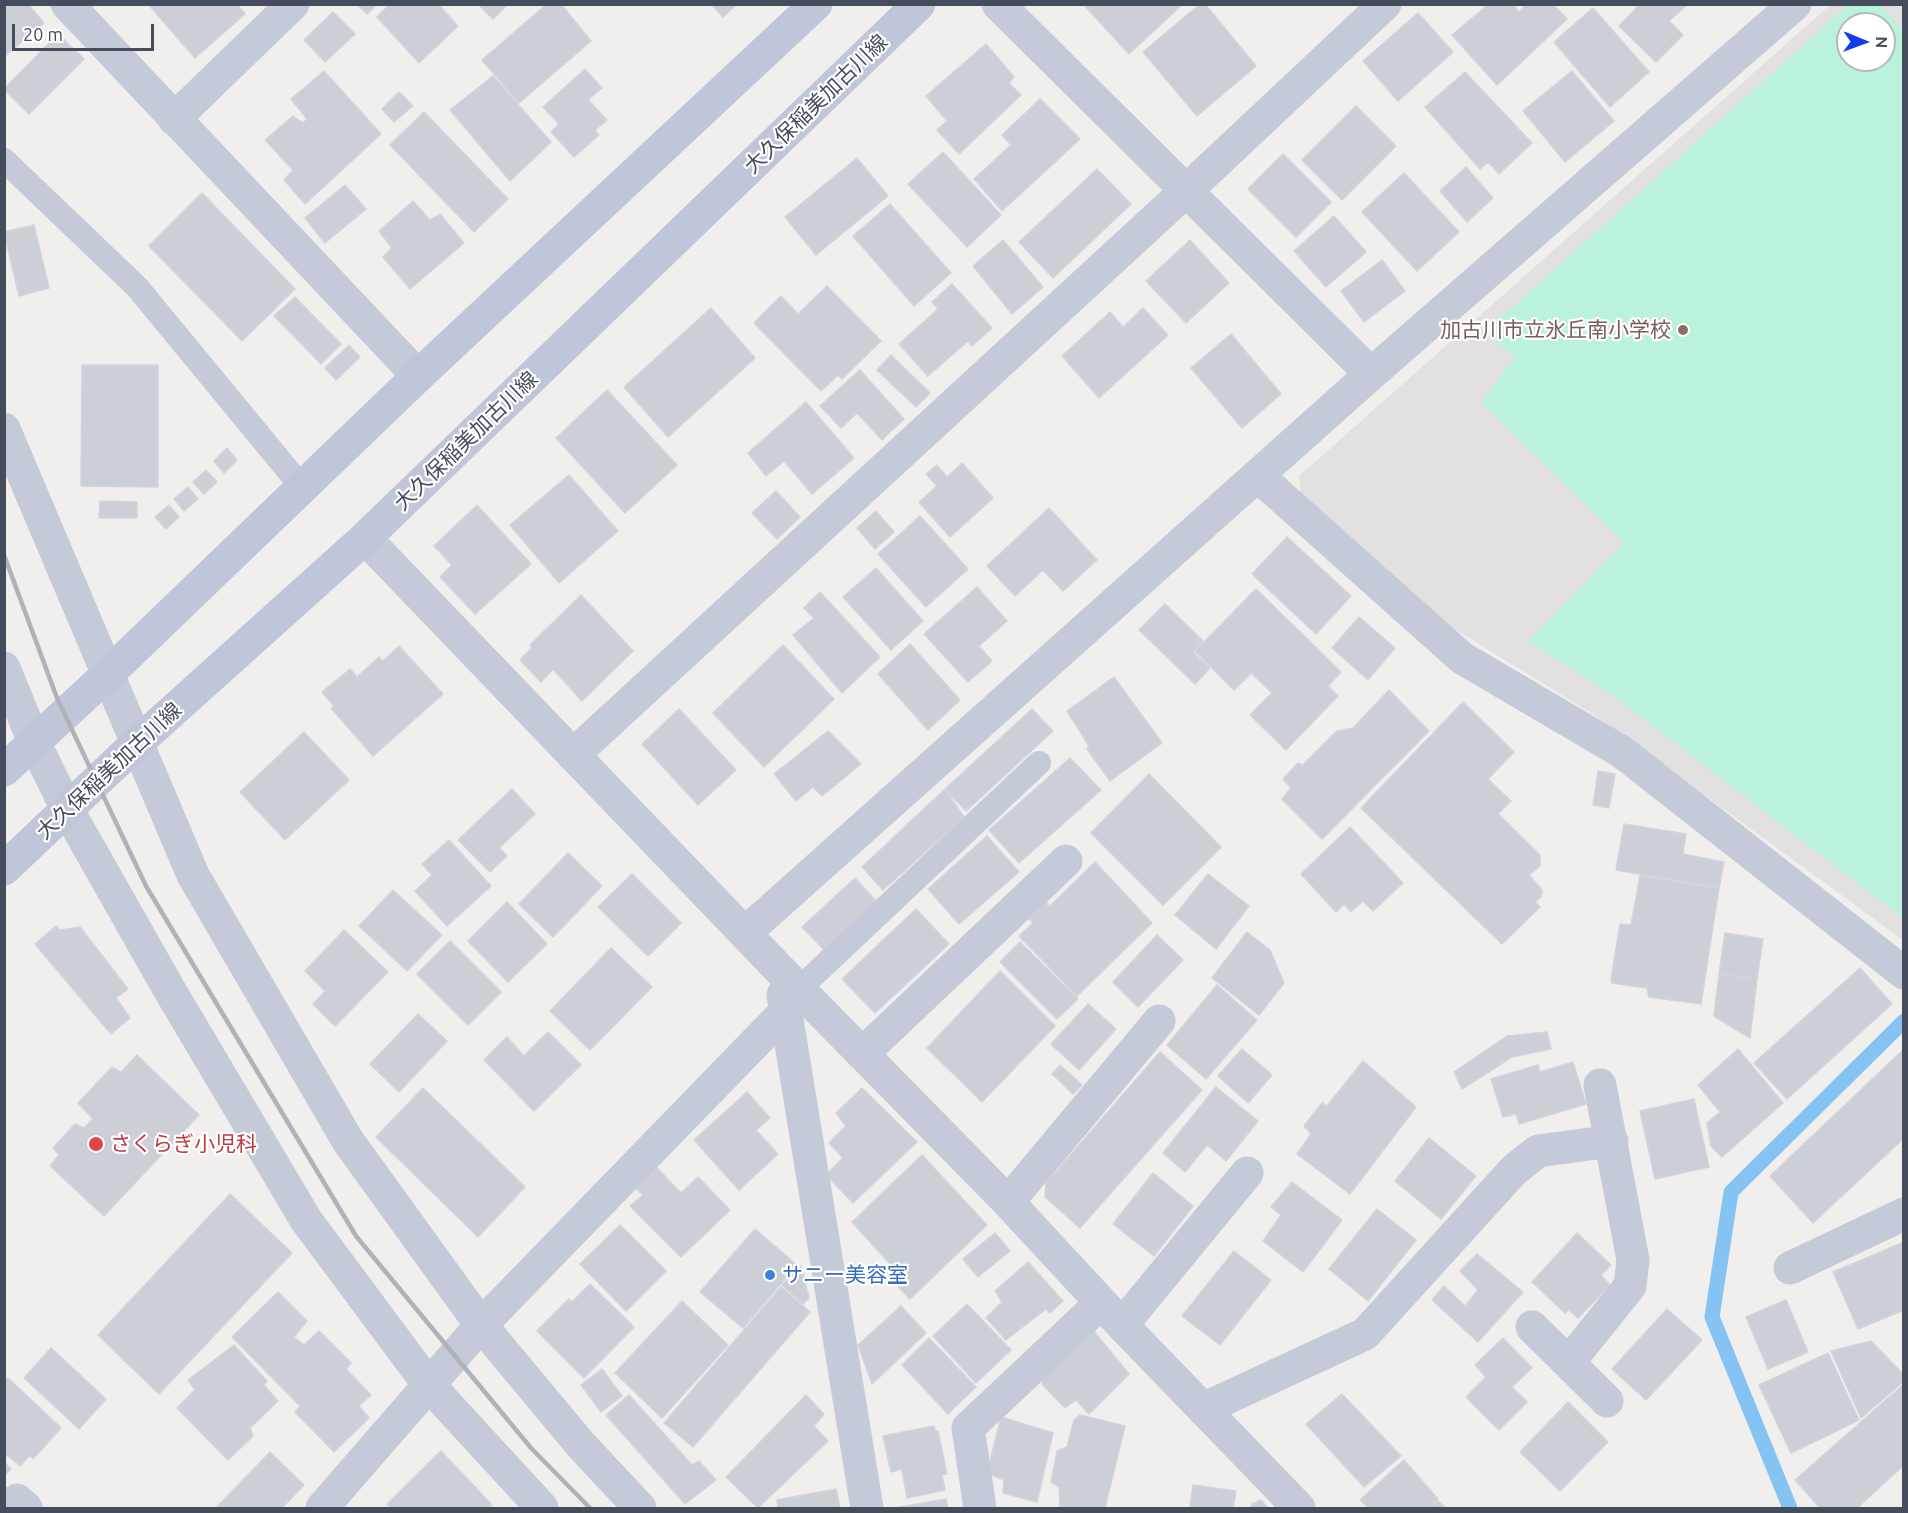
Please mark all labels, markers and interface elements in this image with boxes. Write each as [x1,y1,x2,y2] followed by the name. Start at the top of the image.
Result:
[15,12,158,50] scale bar
[1836,12,1896,72] north arrow
[23,24,63,44] text: 20 m
[739,29,893,179] street label: 大久保稲美加古川線
[1873,36,1891,48] text: N
[1440,317,1671,343] place label: 加古川市立氷丘南小学校
[1676,323,1690,337] marker: 加古川市立氷丘南小学校
[389,366,543,516] street label: 大久保稲美加古川線
[31,697,187,845] street label: 大久保稲美加古川線
[110,1131,257,1157] place label: さくらぎ小児科
[87,1135,105,1153] marker: さくらぎ小児科
[782,1262,908,1288] place label: サニー美容室
[763,1268,777,1282] marker: サニー美容室

